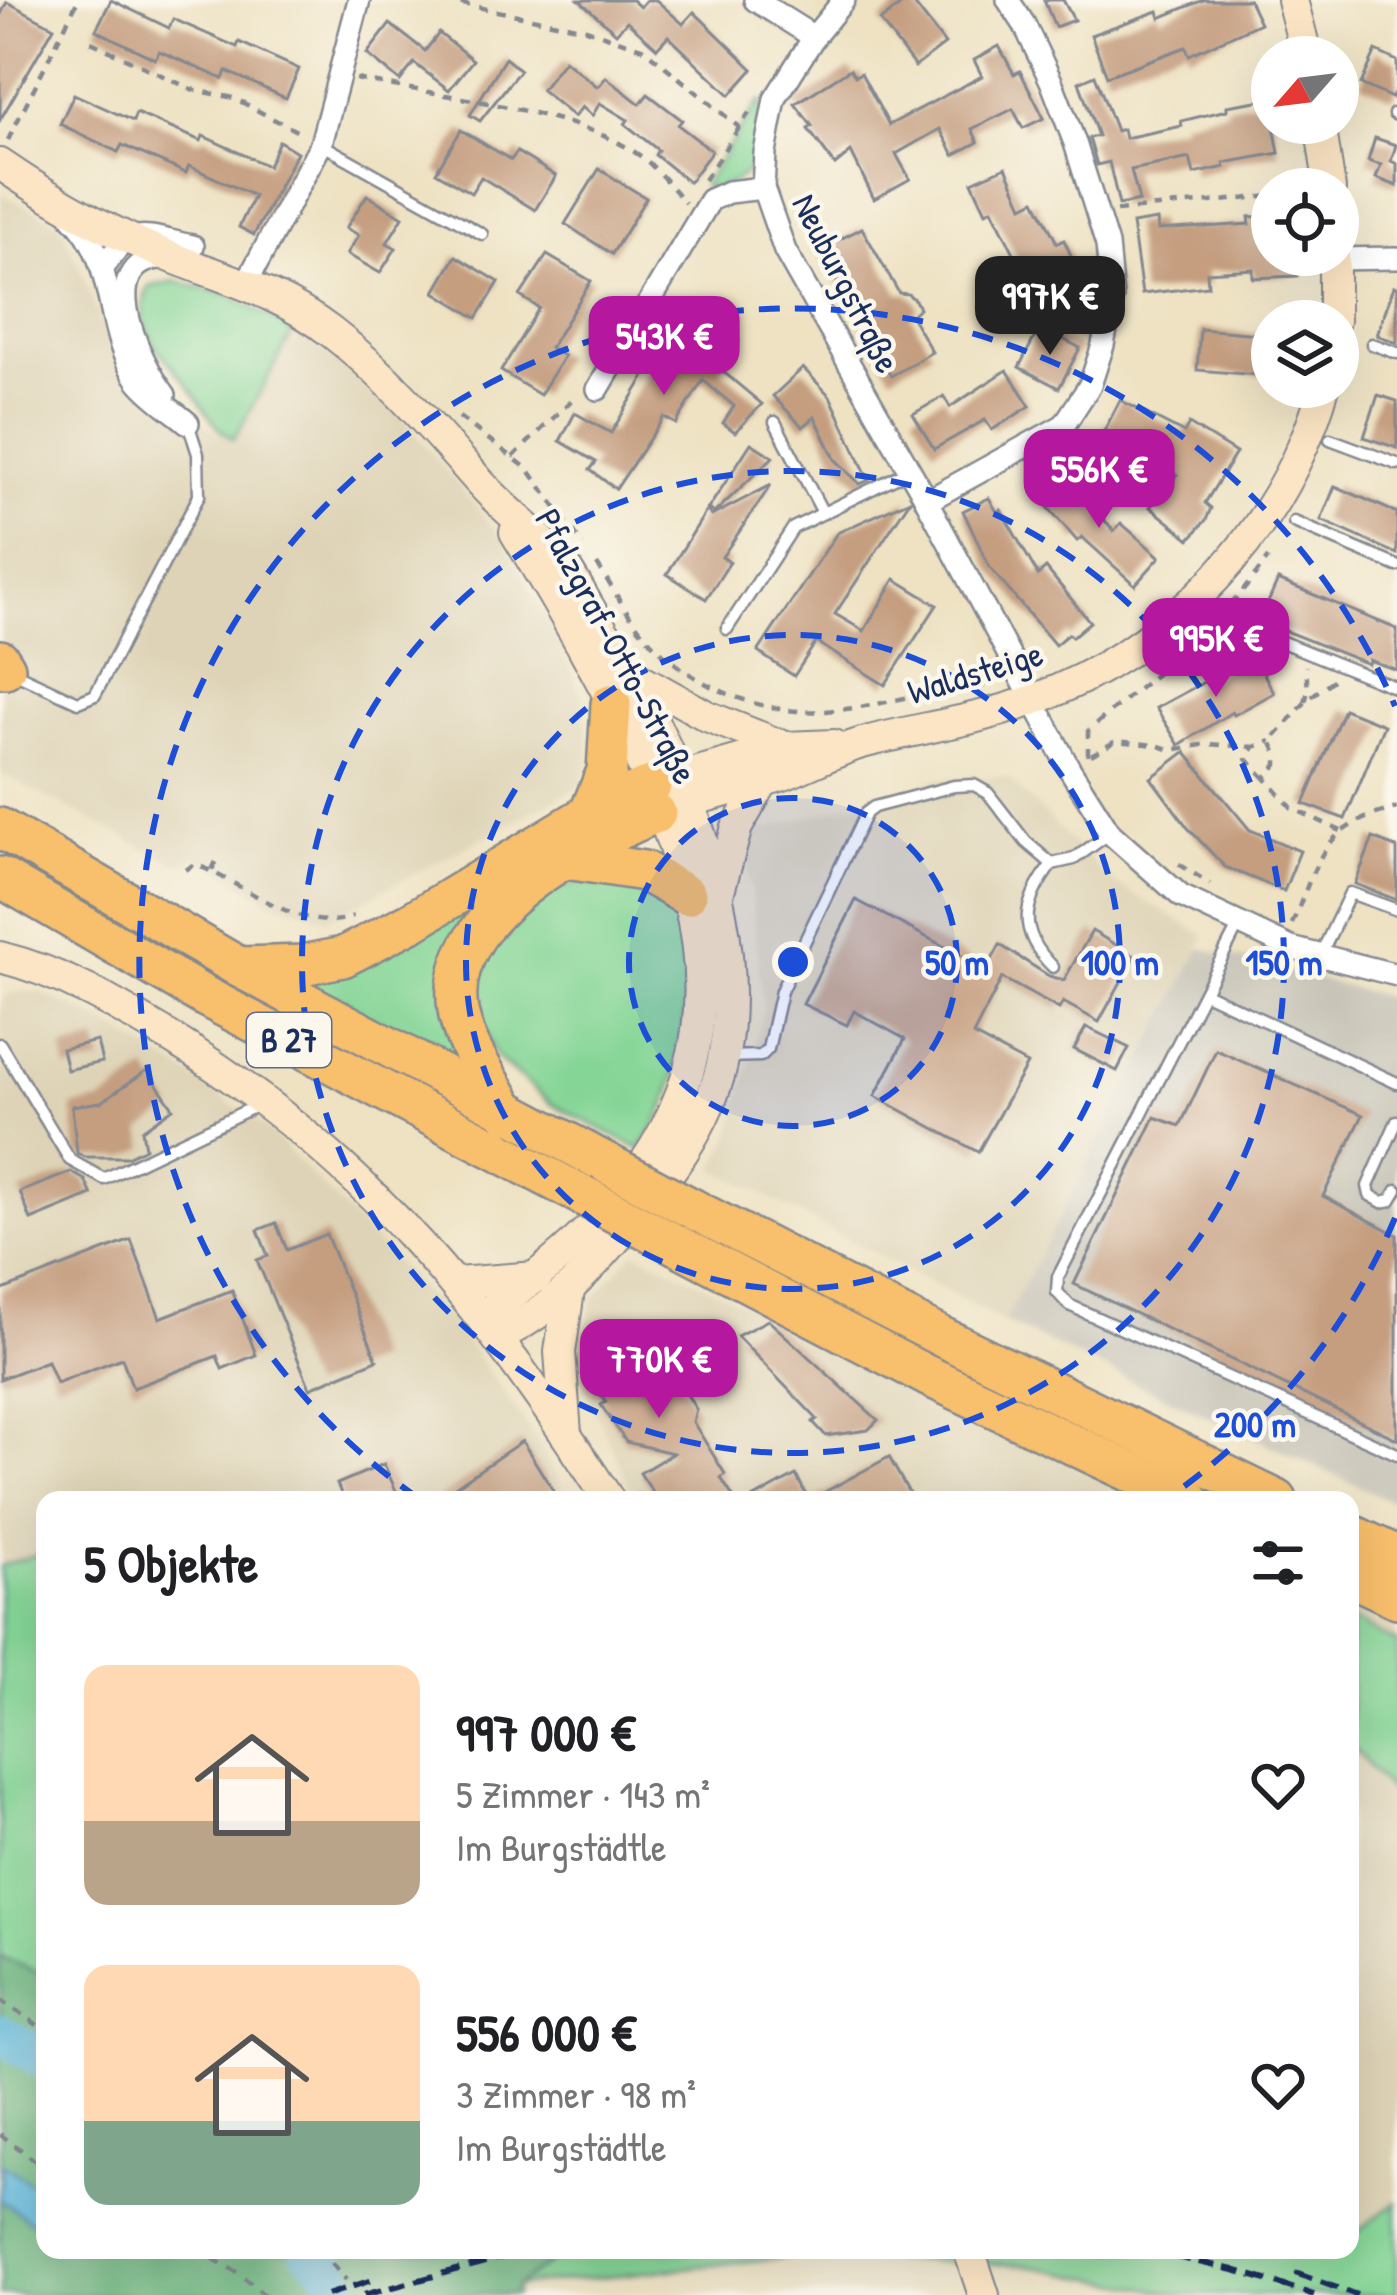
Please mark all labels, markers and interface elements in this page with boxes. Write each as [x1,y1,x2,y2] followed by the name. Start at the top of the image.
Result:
[1251,36,1359,144] north arrow
[1251,36,1359,408] map controls
[1251,168,1359,276] button: locate
[781,185,913,381] street label: Neuburgstraße
[952,256,1148,358] pin: 997K €
[1002,268,1098,321] text: 997K €
[566,296,762,398] pin: 543K €
[1251,300,1359,408] button: layers
[616,308,712,361] text: 543K €
[1001,429,1197,531] pin: 556K €
[1051,441,1147,494] text: 556K €
[524,500,711,792] street label: Pfalzgraf-Otto-Straße
[1118,598,1314,700] pin: 995K €
[1169,610,1263,663] text: 995K €
[901,628,1048,715] street label: Waldsteige
[925,937,989,986] text: 50 m
[1081,937,1159,986] text: 100 m
[1245,937,1323,986] text: 150 m
[772,941,814,983] centre of rings
[247,1013,331,1067] road number: B 27
[561,1319,757,1421] pin: 770K €
[607,1331,711,1384] text: 770K €
[1214,1399,1296,1448] text: 200 m
[84,1529,258,1598] text: 5 Objekte
[1245,1530,1311,1596] icon: filters
[456,1698,635,1767] text: 997 000 €
[180,1713,324,1857] icon: home
[1245,1752,1311,1818] icon: heart
[456,1767,710,1820] text: 5 Zimmer · 143 m²
[456,1820,667,1873] text: Im Burgstädtle
[456,1998,636,2067] text: 556 000 €
[180,2013,324,2157] icon: home
[1245,2052,1311,2118] icon: heart
[456,2067,696,2120] text: 3 Zimmer · 98 m²
[456,2120,667,2173] text: Im Burgstädtle

